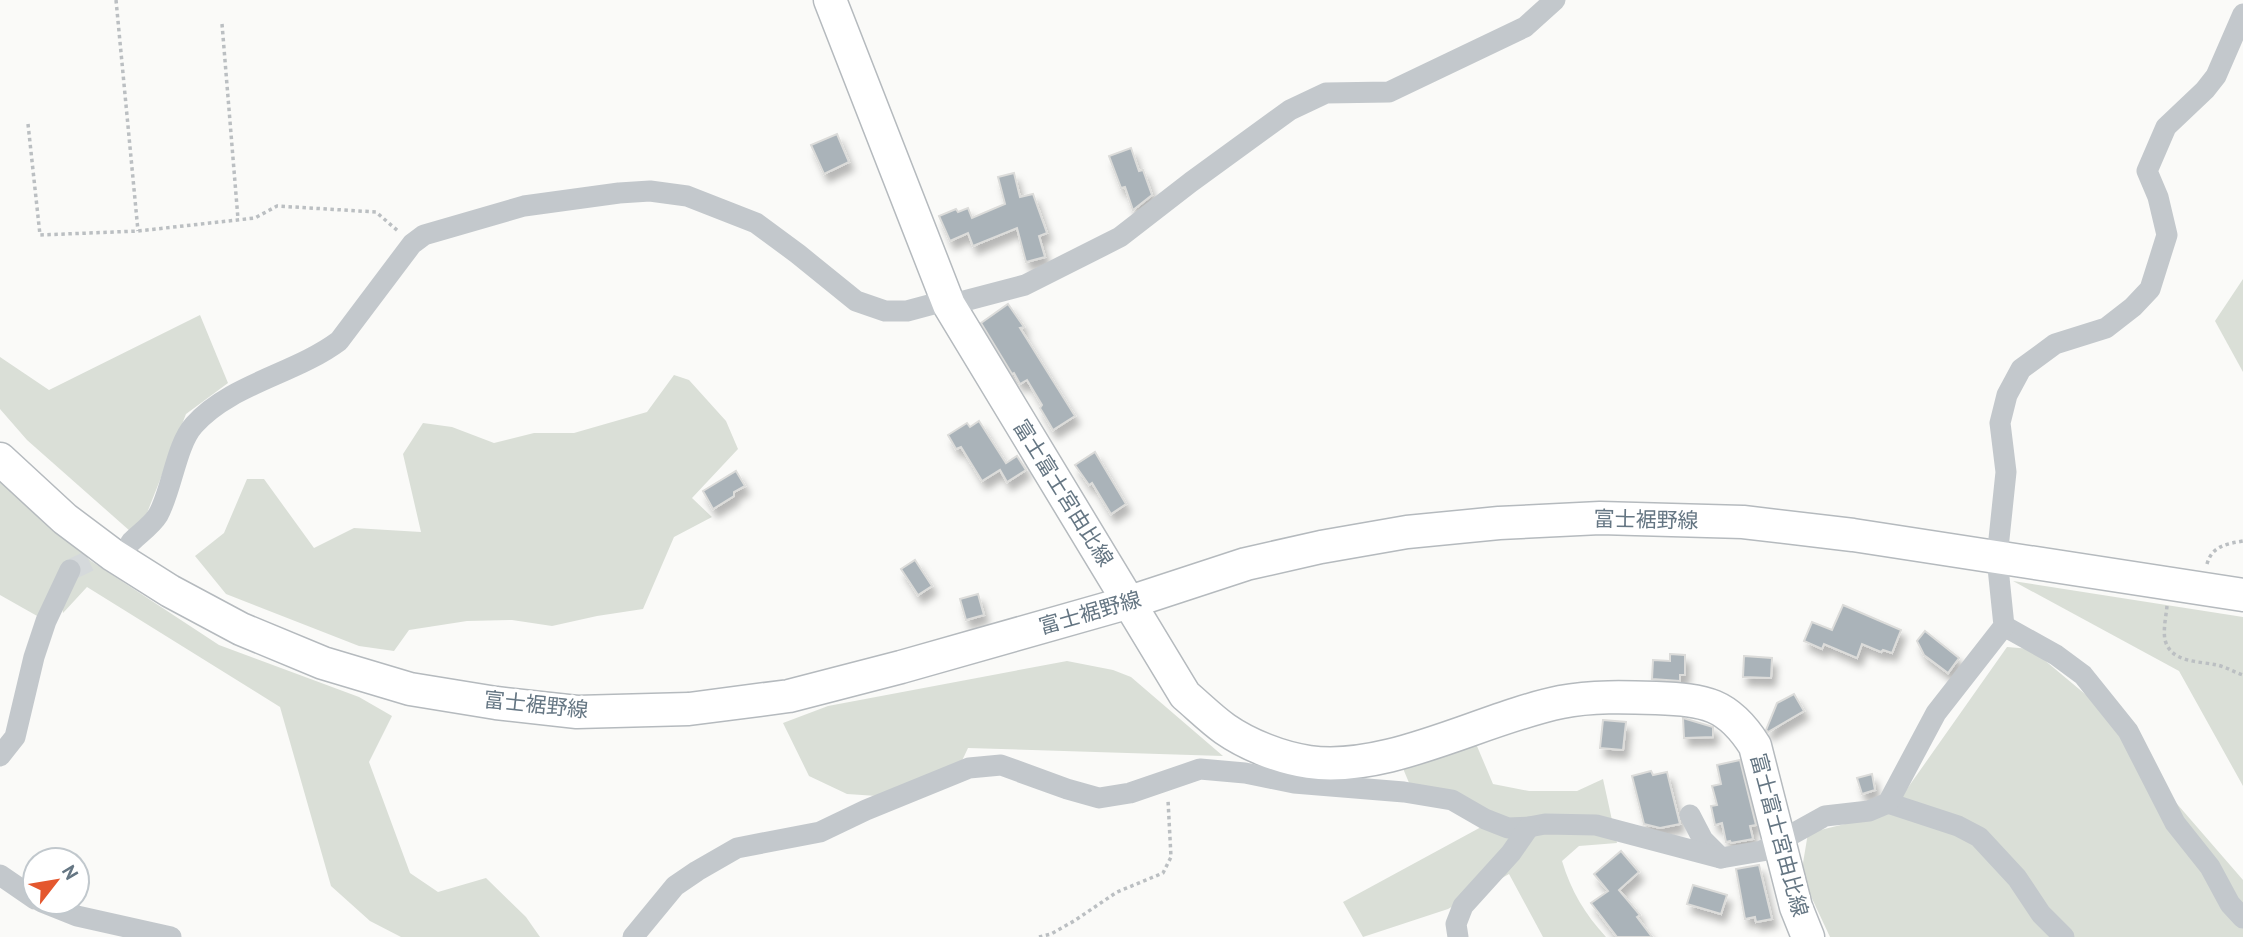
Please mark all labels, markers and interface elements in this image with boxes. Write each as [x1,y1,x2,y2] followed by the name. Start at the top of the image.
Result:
[1007,414,1119,571] street label: 富士富士宮由比線
[1593,505,1699,534] street label: 富士裾野線
[1036,585,1144,640] street label: 富士裾野線
[482,686,590,723] street label: 富士裾野線
[1745,750,1814,920] street label: 富士富士宮由比線
[21,846,91,916] north arrow
[57,861,84,884] text: N

